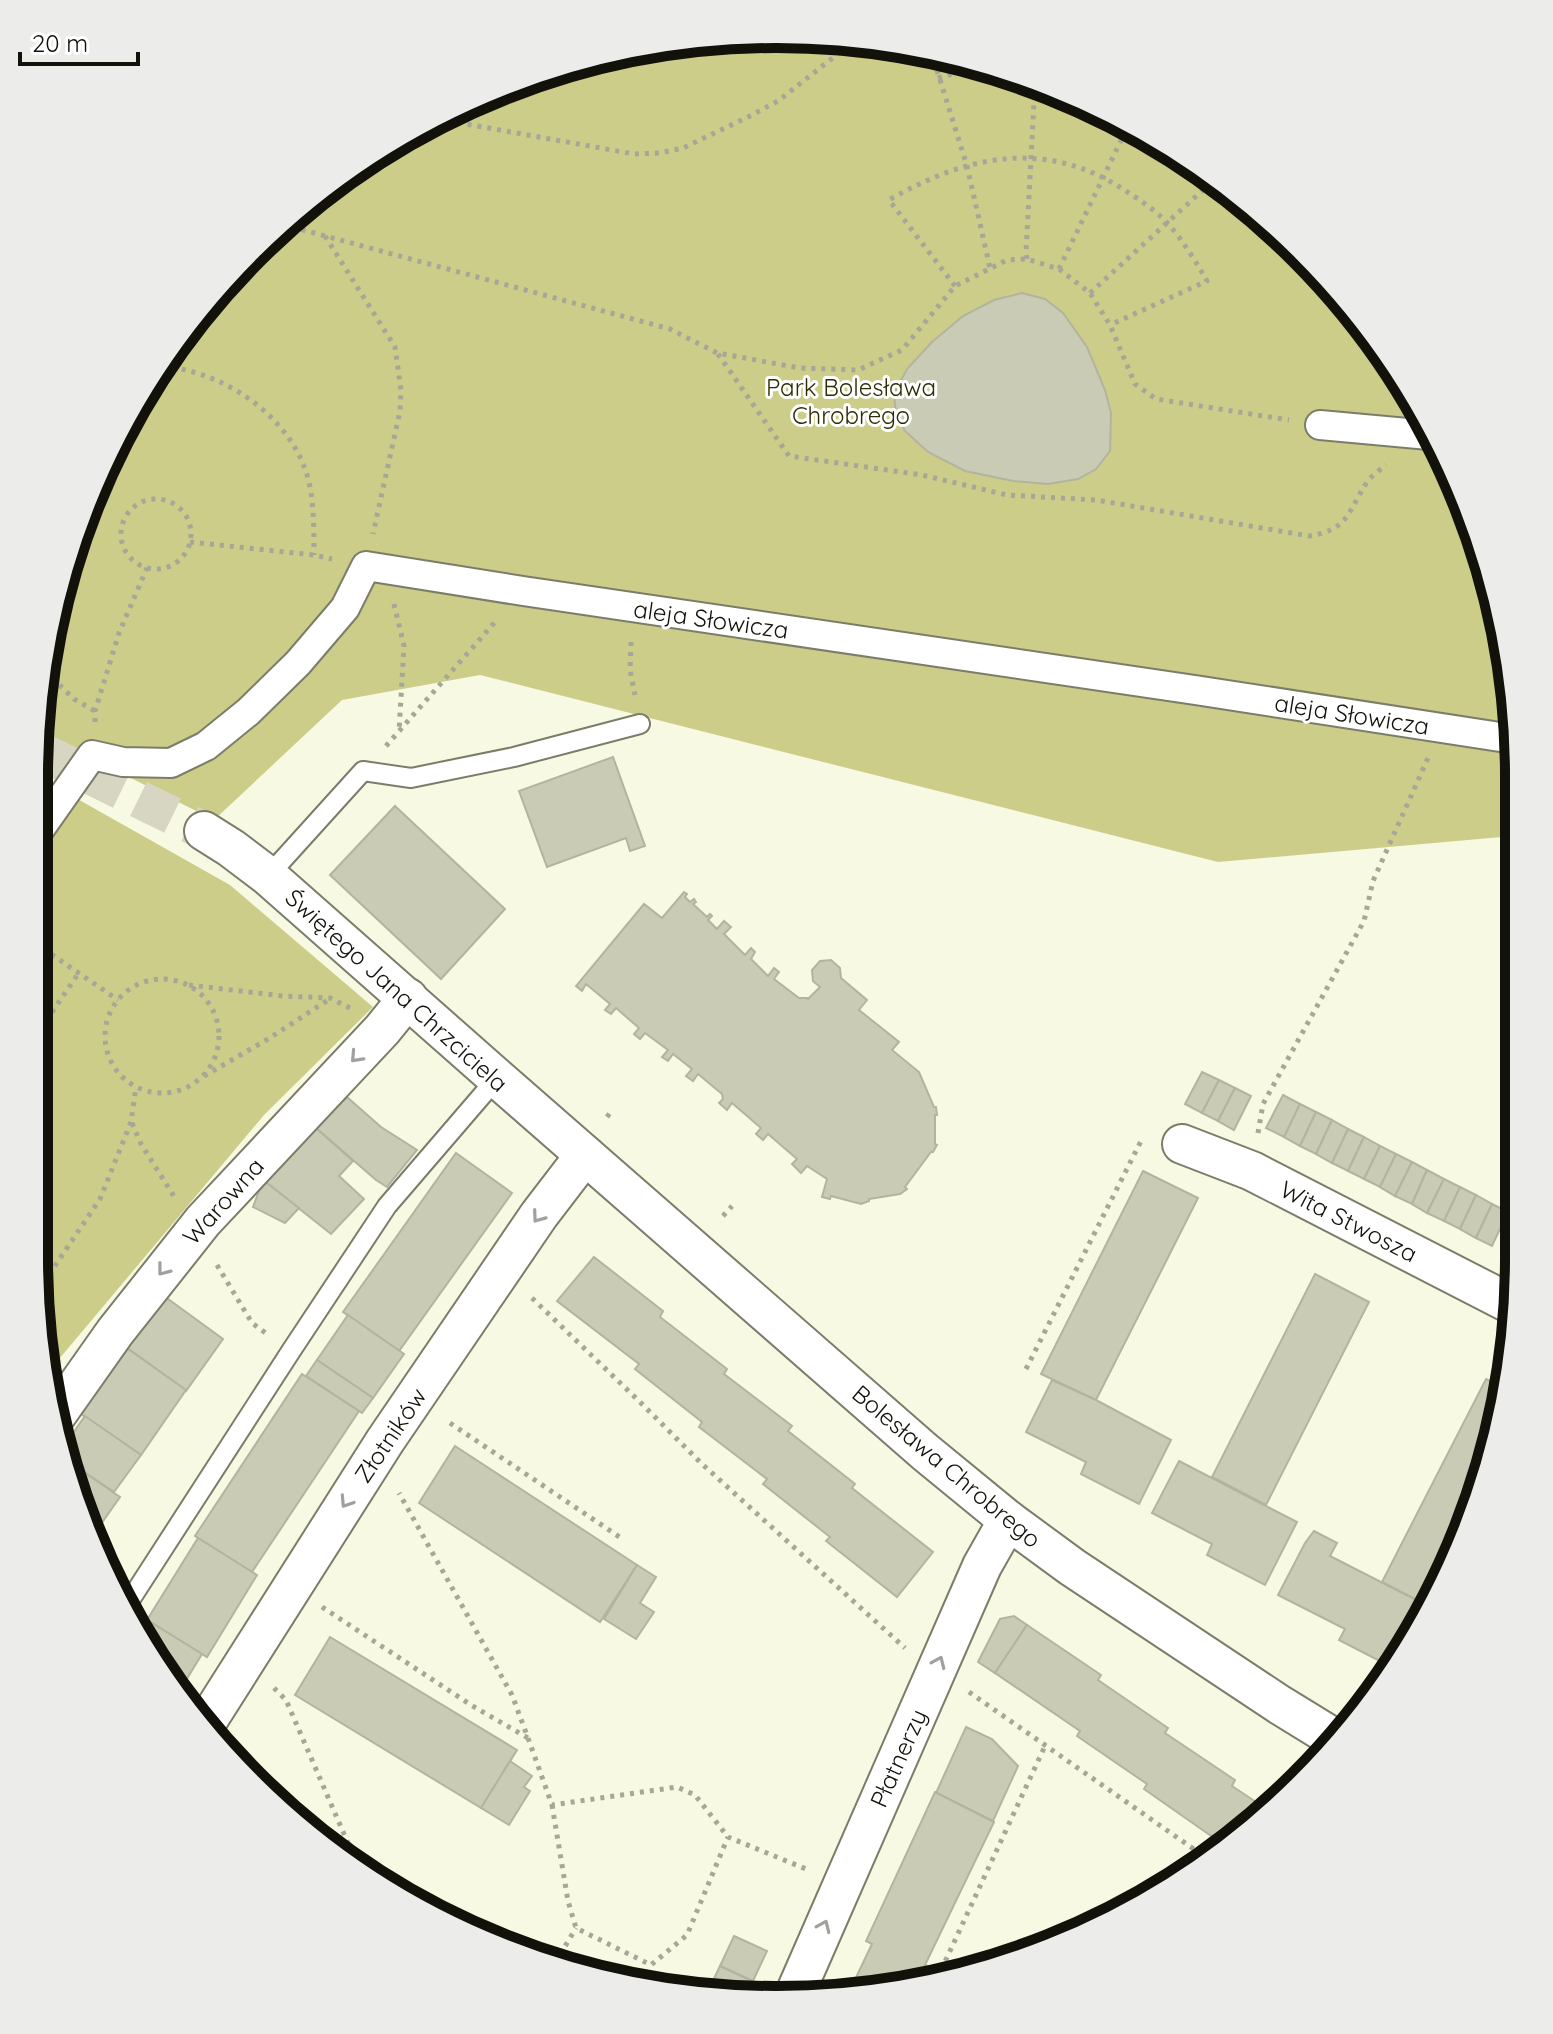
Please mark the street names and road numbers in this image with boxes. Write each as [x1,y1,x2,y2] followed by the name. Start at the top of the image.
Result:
[632,593,790,645] street label: aleja Słowicza
[1273,687,1431,741] street label: aleja Słowicza
[280,882,514,1098] street label: Świętego Jana Chrzciciela
[176,1151,270,1251] street label: Warowna
[1275,1174,1423,1268] street label: Wita Stwosza
[846,1378,1048,1554] street label: Bolesława Chrobrego
[347,1382,433,1488] street label: Złotników
[863,1704,933,1812] street label: Płatnerzy

